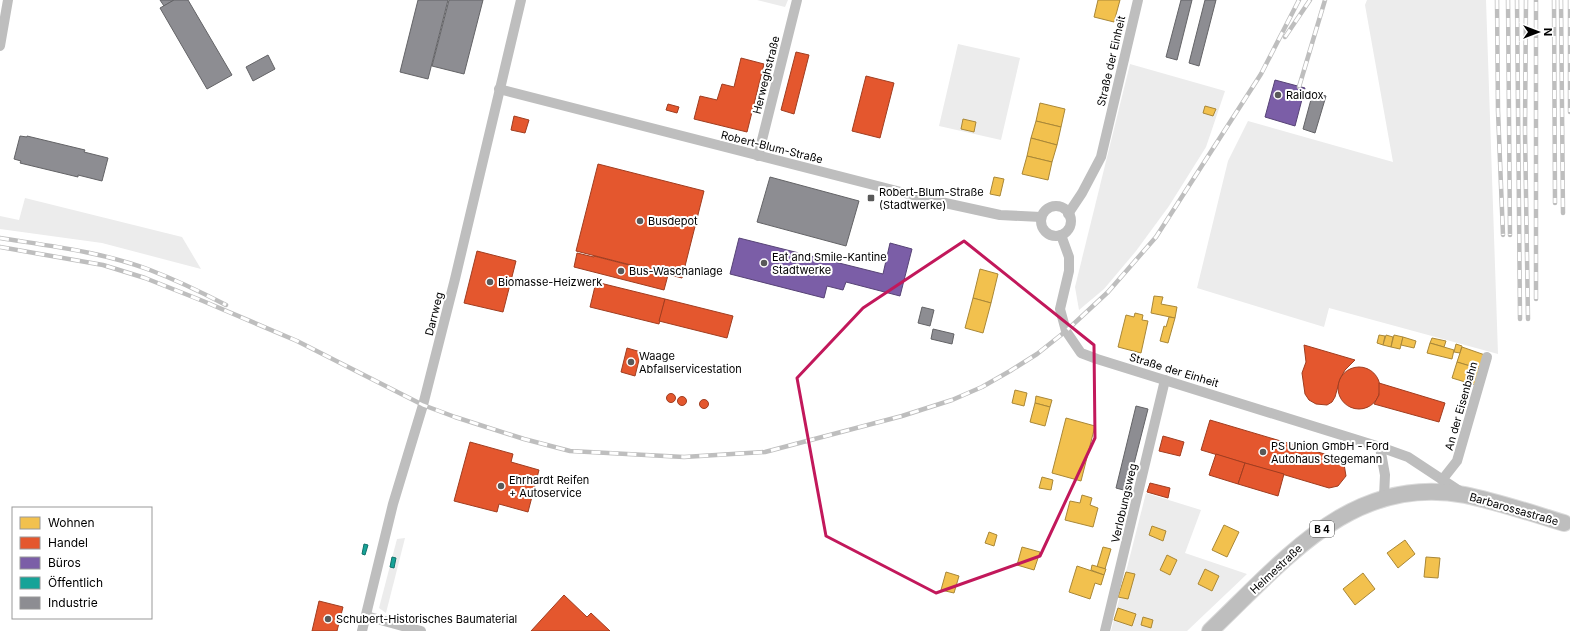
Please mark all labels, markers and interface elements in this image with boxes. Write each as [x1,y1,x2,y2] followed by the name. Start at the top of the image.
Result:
[1518,12,1558,52] north arrow
[1094,14,1128,108] street label: Straße der Einheit
[1541,28,1555,36] text: N
[750,34,782,116] street label: Herweghstraße
[1286,88,1324,102] place label: Raildox
[1273,90,1283,100] marker: Raildox
[720,128,824,166] street label: Robert-Blum-Straße
[879,185,984,212] place label: Robert-Blum-Straße (Stadtwerke)
[866,193,876,203] marker: Robert-Blum-Straße (Stadtwerke)
[648,214,698,228] place label: Busdepot
[635,216,645,226] marker: Busdepot
[772,250,887,277] place label: Eat and Smile-Kantine Stadtwerke
[759,258,769,268] marker: Eat and Smile-Kantine Stadtwerke
[629,264,723,278] place label: Bus-Waschanlage
[616,266,626,276] marker: Bus-Waschanlage
[498,275,602,289] place label: Biomasse-Heizwerk
[485,277,495,287] marker: Biomasse-Heizwerk
[422,291,446,337] street label: Darrweg
[639,349,742,376] place label: Waage Abfallservicestation
[1128,350,1221,390] street label: Straße der Einheit
[626,357,636,367] marker: Waage Abfallservicestation
[1442,360,1480,452] street label: An der Eisenbahn
[1271,439,1389,466] place label: PS Union GmbH - Ford Autohaus Stegemann
[1258,447,1268,457] marker: PS Union GmbH - Ford Autohaus Stegemann
[1108,462,1140,544] street label: Verlobungsweg
[509,473,589,500] place label: Ehrhardt Reifen + Autoservice
[496,481,506,491] marker: Ehrhardt Reifen + Autoservice
[1468,490,1560,528] street label: Barbarossastraße
[12,507,152,619] legend
[48,515,95,530] text: Wohnen
[1310,521,1334,537] road number: B 4
[48,535,88,550] text: Handel
[1247,541,1305,597] street label: Helmestraße
[48,555,81,570] text: Büros
[48,575,103,590] text: Öffentlich
[48,595,98,610] text: Industrie
[336,612,517,626] place label: Schubert-Historisches Baumaterial
[323,614,333,624] marker: Schubert-Historisches Baumaterial

